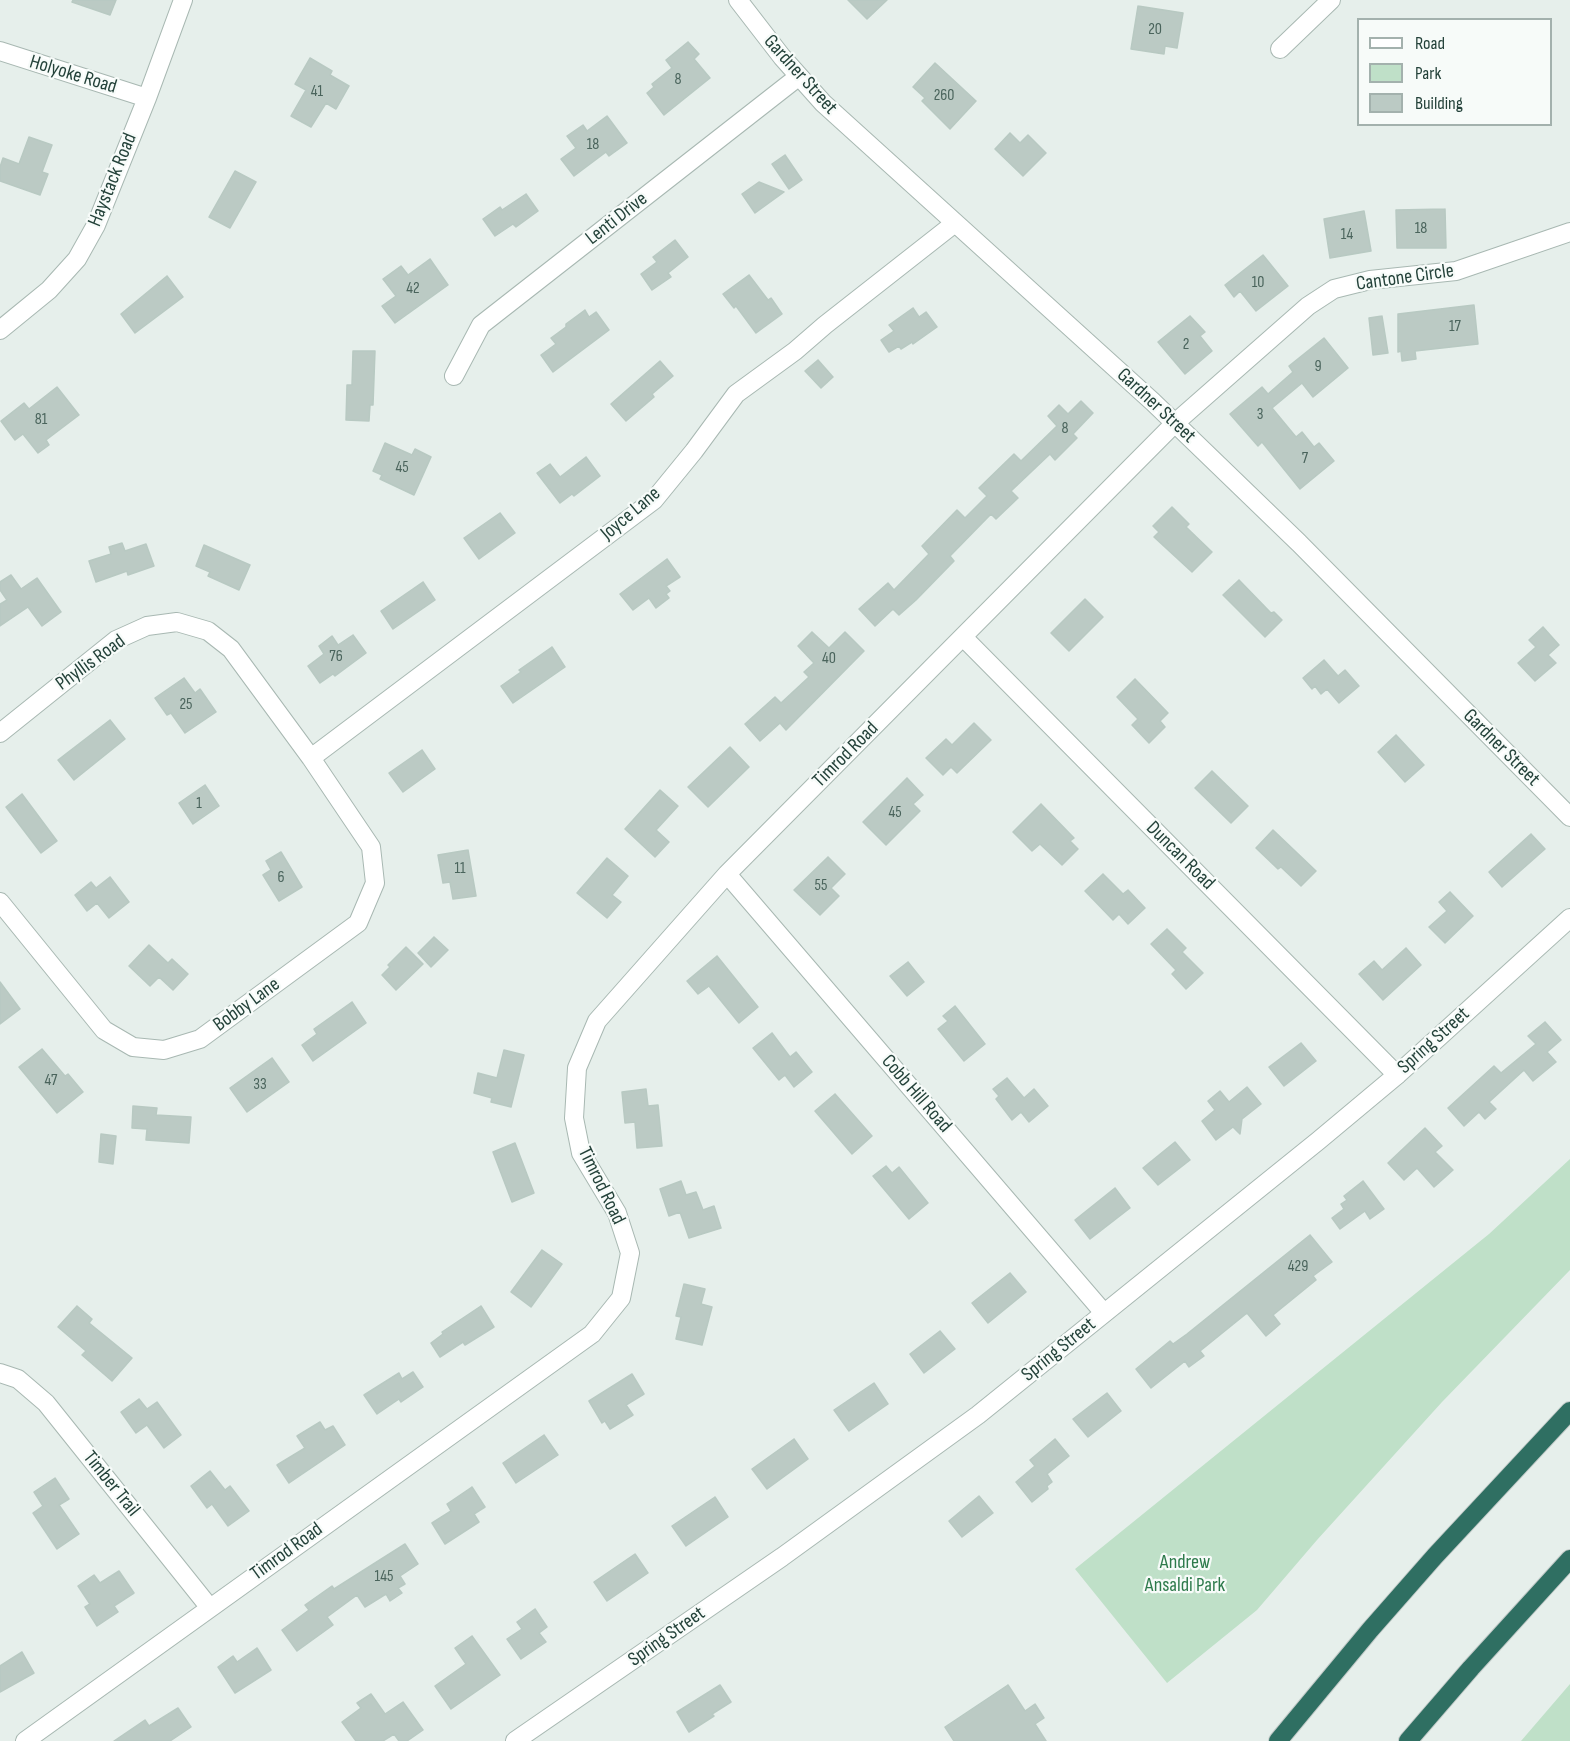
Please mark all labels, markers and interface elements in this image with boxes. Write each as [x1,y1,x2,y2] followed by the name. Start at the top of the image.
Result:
[1357,18,1552,126] legend
[1148,20,1162,40] house number: 20
[758,30,842,120] street label: Gardner Street
[1415,33,1445,54] text: Road
[27,50,119,100] street label: Holyoke Road
[1415,63,1441,84] text: Park
[674,70,682,90] house number: 8
[311,82,323,102] house number: 41
[934,86,954,106] house number: 260
[1415,93,1463,114] text: Building
[83,130,143,230] street label: Haystack Road
[587,135,599,155] house number: 18
[581,187,653,251] street label: Lenti Drive
[1415,219,1427,239] house number: 18
[1341,225,1353,245] house number: 14
[1355,259,1455,297] street label: Cantone Circle
[1252,273,1264,293] house number: 10
[406,279,420,299] house number: 42
[1449,317,1461,337] house number: 17
[1183,335,1189,355] house number: 2
[1314,357,1322,377] house number: 9
[1112,363,1200,449] street label: Gardner Street
[1257,405,1263,425] house number: 3
[35,410,47,430] house number: 81
[1061,419,1069,439] house number: 8
[1302,449,1308,469] house number: 7
[395,458,409,478] house number: 45
[596,482,666,546] street label: Joyce Lane
[52,630,130,696] street label: Phyllis Road
[329,647,343,667] house number: 76
[822,649,836,669] house number: 40
[179,695,193,715] house number: 25
[1457,704,1545,792] street label: Gardner Street
[808,717,884,793] street label: Timrod Road
[196,794,202,814] house number: 1
[888,803,902,823] house number: 45
[1141,817,1219,895] street label: Duncan Road
[454,859,466,879] house number: 11
[277,868,285,888] house number: 6
[815,876,827,896] house number: 55
[209,973,285,1037] street label: Bobby Lane
[1393,1003,1475,1079] street label: Spring Street
[876,1050,956,1138] street label: Cobb Hill Road
[45,1071,57,1091] house number: 47
[253,1075,267,1095] house number: 33
[572,1143,630,1229] street label: Timrod Road
[1288,1257,1308,1277] house number: 429
[1017,1313,1101,1387] street label: Spring Street
[77,1446,145,1522] street label: Timber Trail
[246,1518,328,1586] street label: Timrod Road
[1145,1551,1225,1598] park label: Andrew Ansaldi Park
[375,1567,393,1587] house number: 145
[624,1602,710,1672] street label: Spring Street

